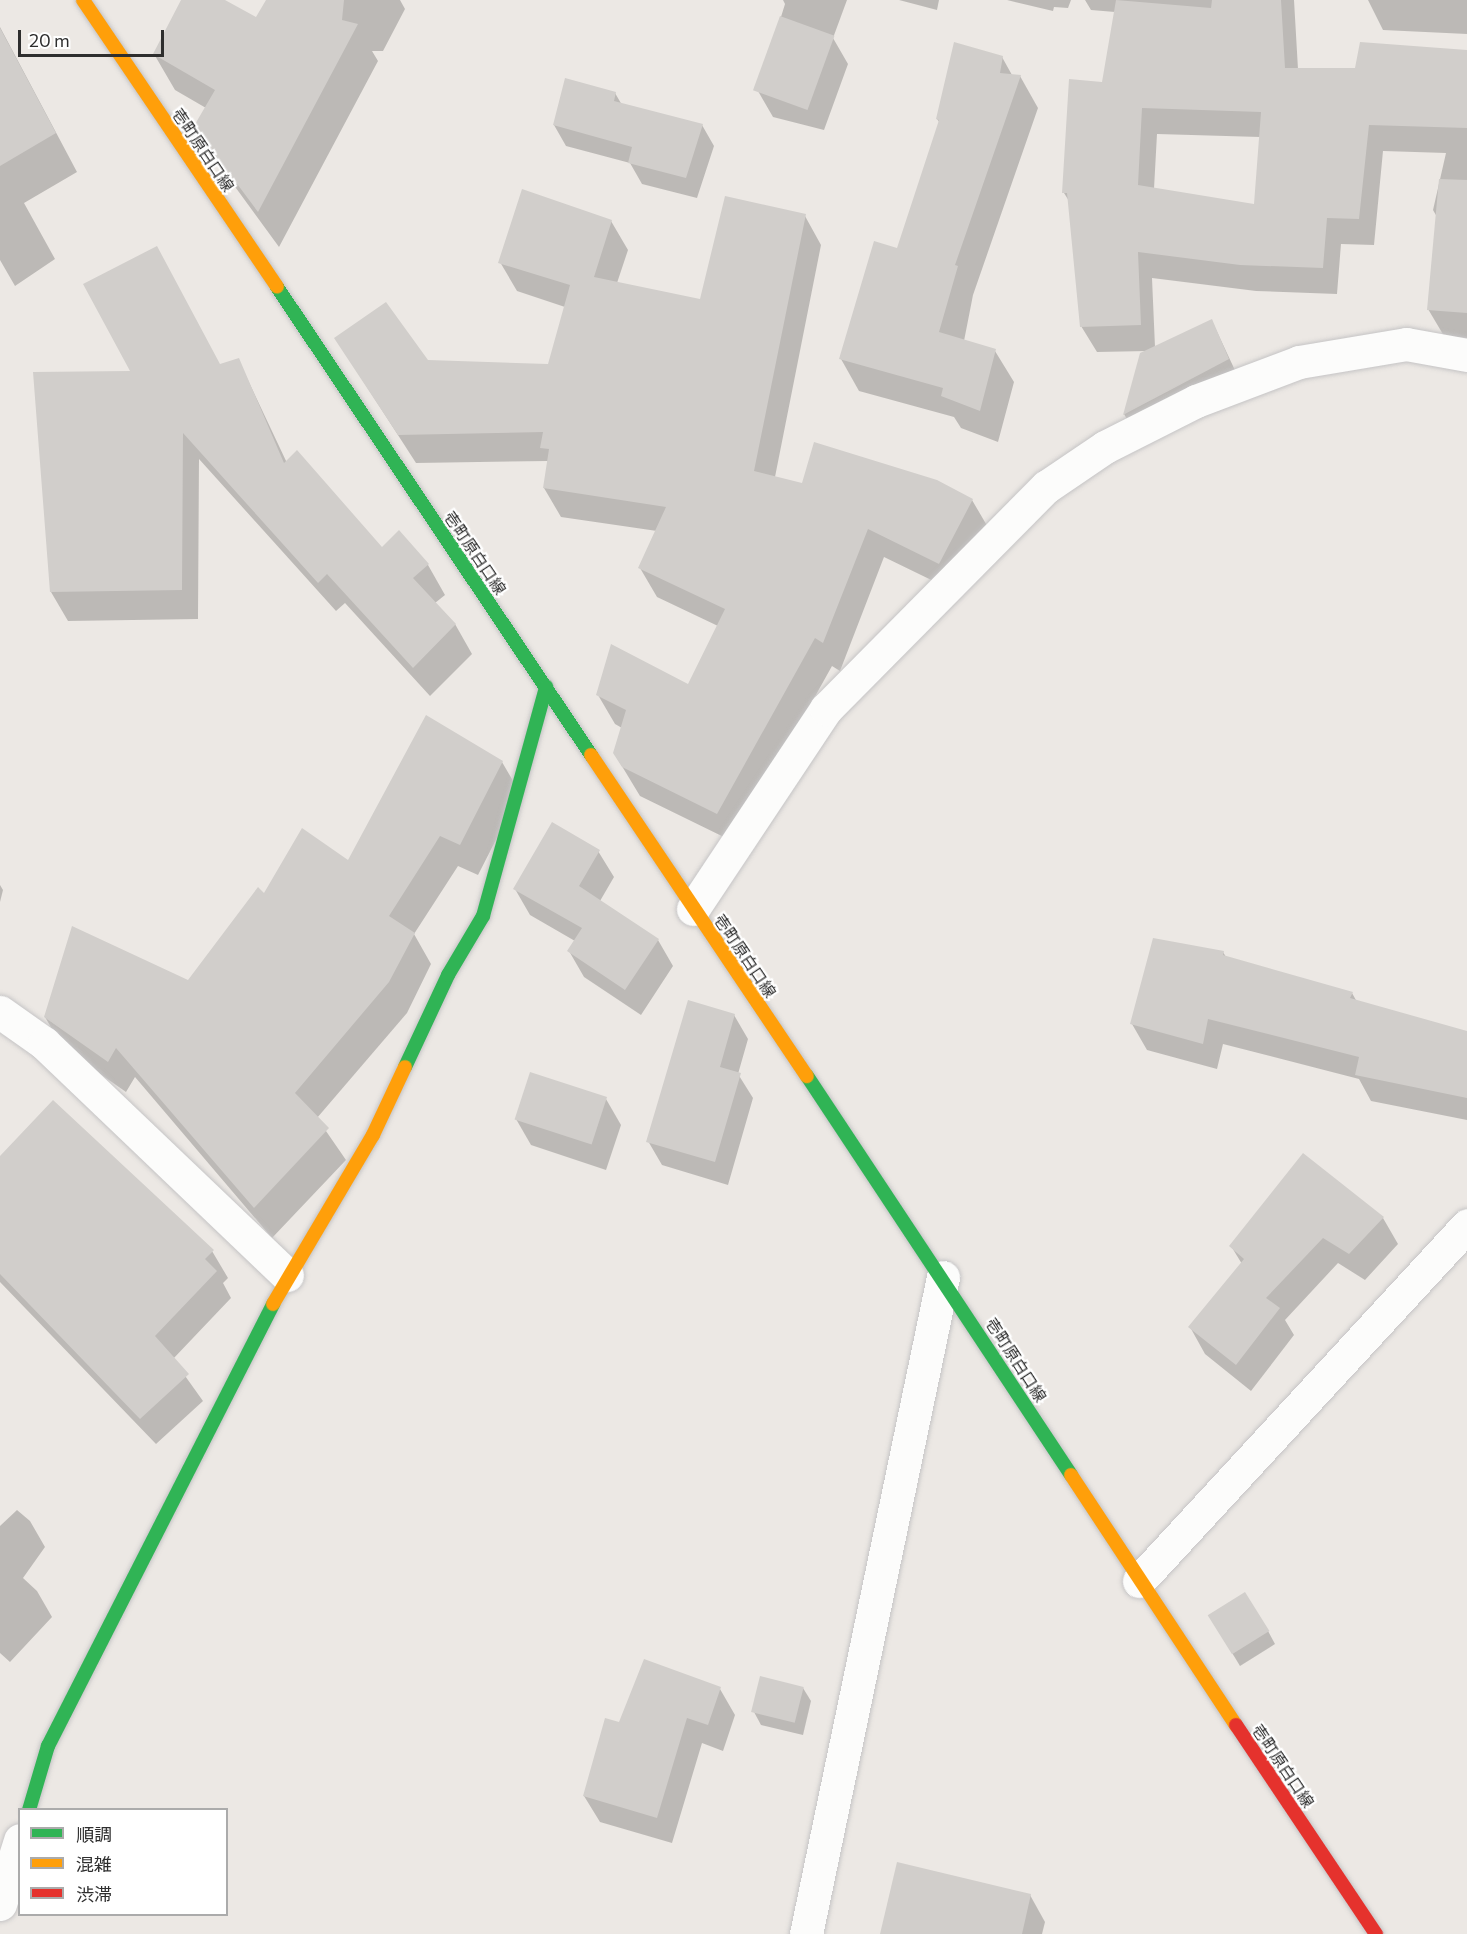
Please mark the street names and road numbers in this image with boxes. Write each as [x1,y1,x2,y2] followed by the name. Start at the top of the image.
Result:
[168,105,238,195] street label: 壱町原白口線
[440,508,510,598] street label: 壱町原白口線
[710,911,780,1001] street label: 壱町原白口線
[982,1315,1050,1405] street label: 壱町原白口線
[1248,1721,1318,1811] street label: 壱町原白口線

